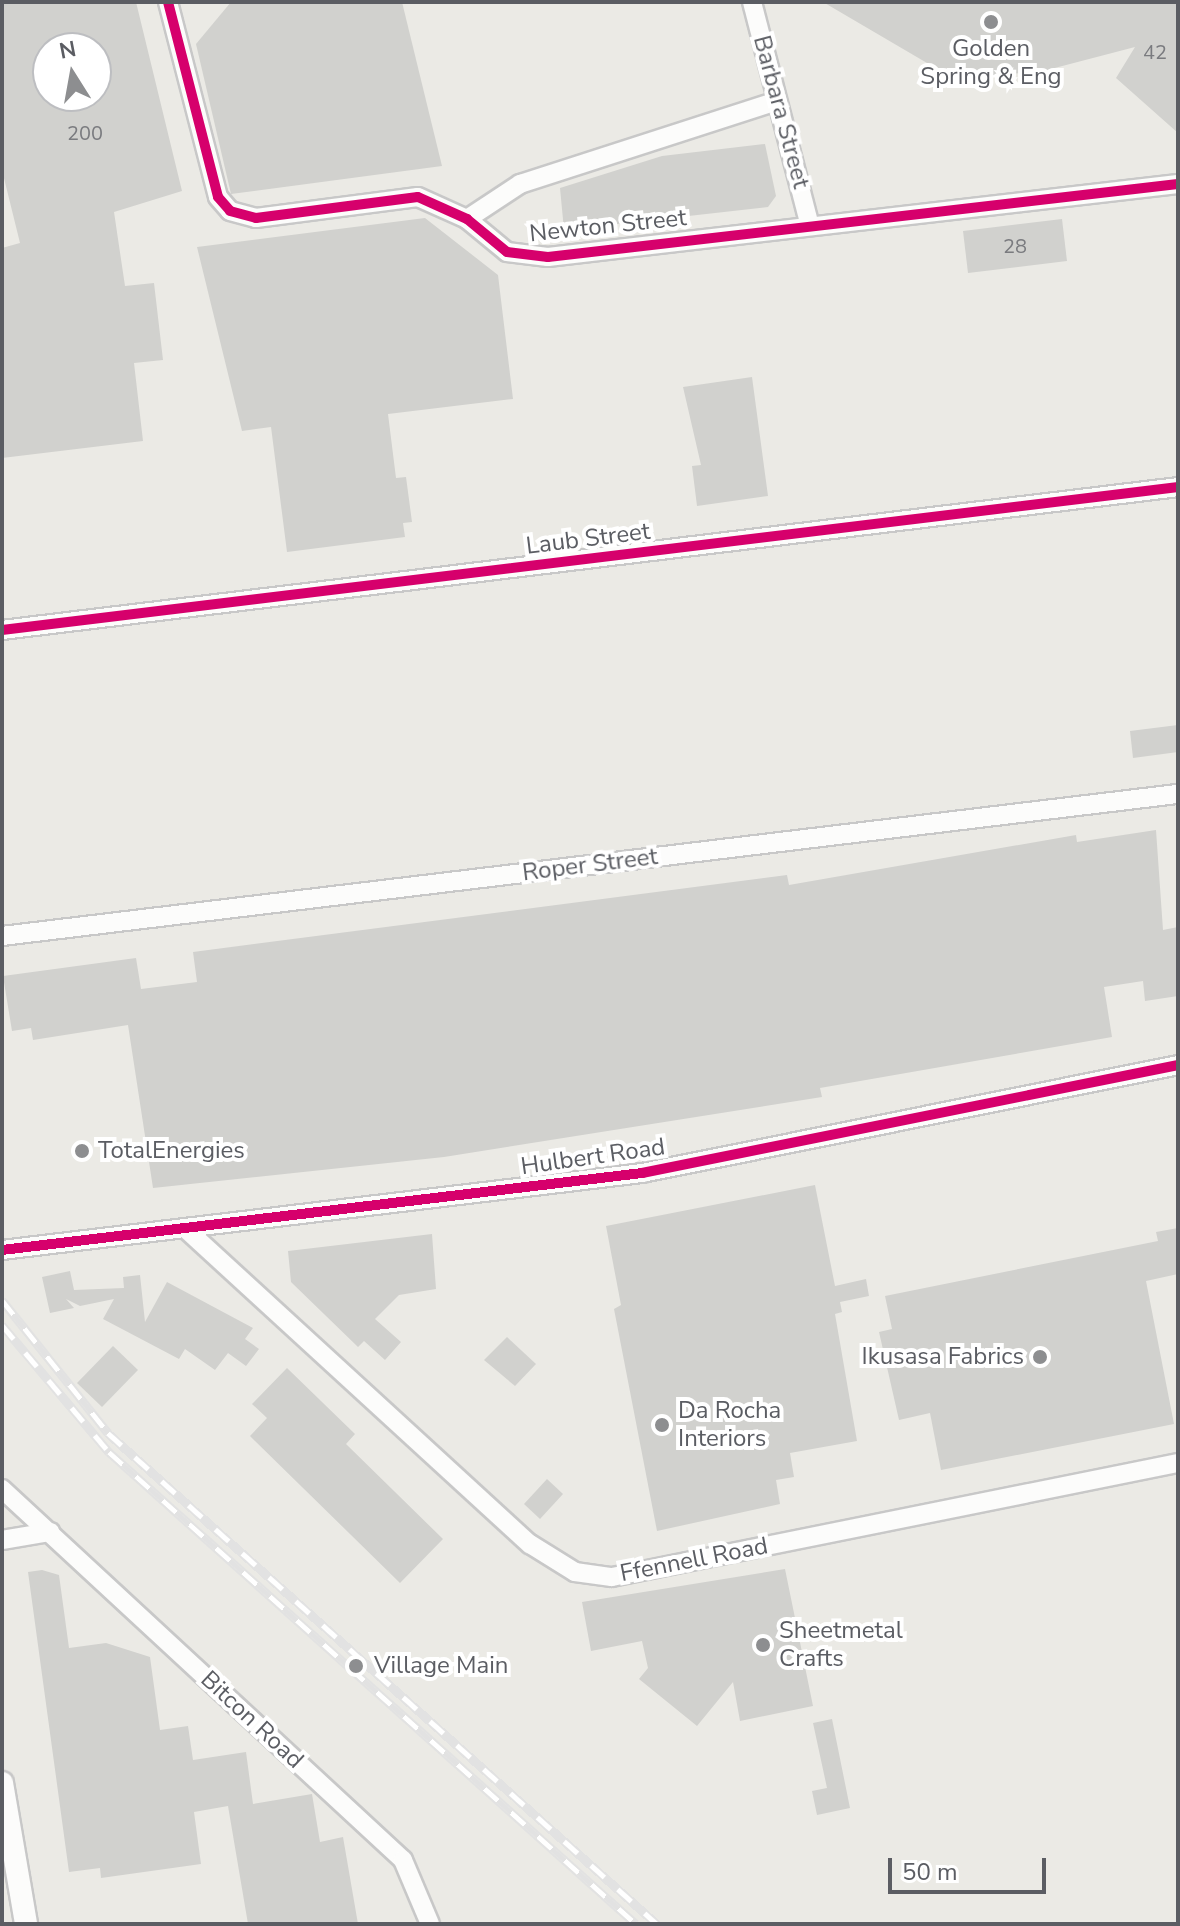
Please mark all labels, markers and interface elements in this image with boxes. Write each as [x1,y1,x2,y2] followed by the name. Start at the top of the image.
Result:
[982,13,1000,31] marker: Golden Spring & Eng
[32,32,112,112] north arrow
[747,32,815,192] street label: Barbara Street
[57,34,79,67] text: N
[920,35,1062,91] place label: Golden Spring & Eng
[1143,40,1167,64] house number: 42
[67,121,103,145] house number: 200
[528,203,688,249] street label: Newton Street
[1003,234,1027,258] house number: 28
[524,517,652,561] street label: Laub Street
[521,842,659,888] street label: Roper Street
[519,1133,667,1181] street label: Hulbert Road
[98,1137,245,1165] place label: TotalEnergies
[73,1142,91,1160] marker: TotalEnergies
[861,1343,1024,1371] place label: Ikusasa Fabrics
[1031,1348,1049,1366] marker: Ikusasa Fabrics
[678,1397,781,1453] place label: Da Rocha Interiors
[653,1416,671,1434] marker: Da Rocha Interiors
[618,1532,770,1588] street label: Ffennell Road
[779,1617,903,1673] place label: Sheetmetal Crafts
[754,1636,772,1654] marker: Sheetmetal Crafts
[374,1652,508,1680] place label: Village Main
[345,1655,367,1677] marker: Village Main
[195,1665,309,1775] street label: Bitcon Road
[892,1842,1050,1892] scale bar
[902,1856,958,1888] text: 50 m

